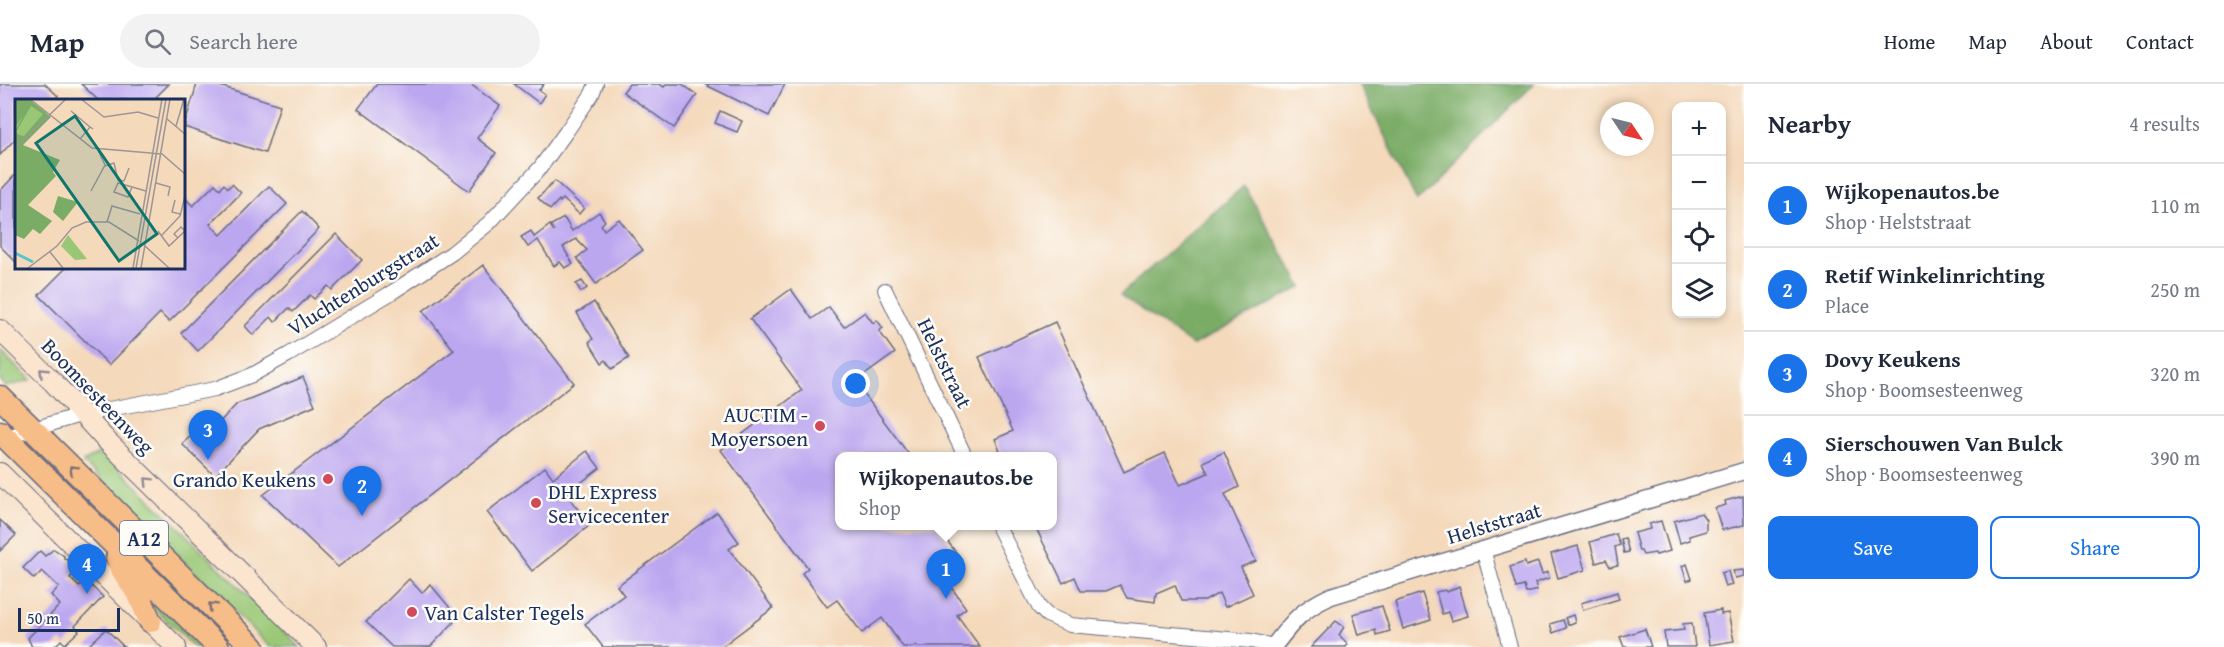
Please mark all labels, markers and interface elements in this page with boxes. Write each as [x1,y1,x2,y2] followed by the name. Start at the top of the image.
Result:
[120,14,540,68] search box
[30,21,84,62] text: Map
[141,25,174,58] icon: search
[189,25,298,57] text: Search here
[1884,26,1935,57] text: Home
[1968,26,2007,57] text: Map
[2040,26,2093,57] text: About
[2126,26,2194,57] text: Contact
[15,99,184,268] inset map
[1600,102,1654,156] north arrow
[1672,102,1726,318] map controls
[1672,102,1726,156] button: +
[1768,104,1851,143] text: Nearby
[2129,109,2200,138] text: 4 results
[1672,156,1726,210] button: −
[1825,175,2000,207] text: Wijkopenautos.be
[1782,191,1793,220] text: 1
[2150,191,2200,220] text: 110 m
[1825,207,1971,236] text: Shop · Helststraat
[1672,210,1726,264] button: locate
[281,225,445,343] street label: Vluchtenburgstraat
[1825,259,2045,291] text: Retif Winkelinrichting
[1672,264,1726,318] button: layers
[1782,275,1793,304] text: 2
[2150,275,2200,304] text: 250 m
[1825,291,1869,320] text: Place
[910,313,980,414] street label: Helststraat
[34,331,162,461] street label: Boomsesteenweg
[1825,343,1961,375] text: Dovy Keukens
[1782,359,1793,388] text: 3
[2150,359,2200,388] text: 320 m
[39,368,49,379] one-way arrow
[841,369,870,398] your location
[1825,375,2023,404] text: Shop · Boomsesteenweg
[711,399,808,454] place label: AUCTIM - Moyersoen
[188,410,228,460] pin: 3
[813,419,827,433] marker: AUCTIM - Moyersoen
[1825,427,2063,459] text: Sierschouwen Van Bulck
[1782,443,1793,472] text: 4
[2150,443,2200,472] text: 390 m
[835,452,1057,530] popup
[1825,459,2023,488] text: Shop · Boomsesteenweg
[859,461,1033,493] text: Wijkopenautos.be
[173,464,316,495] place label: Grando Keukens
[70,465,81,476] one-way arrow
[342,466,382,516] pin: 2
[321,472,335,486] marker: Grando Keukens
[548,476,670,531] place label: DHL Express Servicecenter
[145,478,156,489] one-way arrow
[859,493,901,522] text: Shop
[1443,494,1545,552] street label: Helststraat
[529,496,543,510] marker: DHL Express Servicecenter
[1768,516,1978,579] button: Save
[1990,516,2200,579] button: Share
[120,521,168,555] road number: A12
[68,544,106,594] pin: 4
[926,550,966,599] pin: 1
[424,597,584,628] place label: Van Calster Tegels
[208,602,219,613] one-way arrow
[18,605,120,632] scale bar
[405,605,419,619] marker: Van Calster Tegels
[27,606,59,630] text: 50 m

